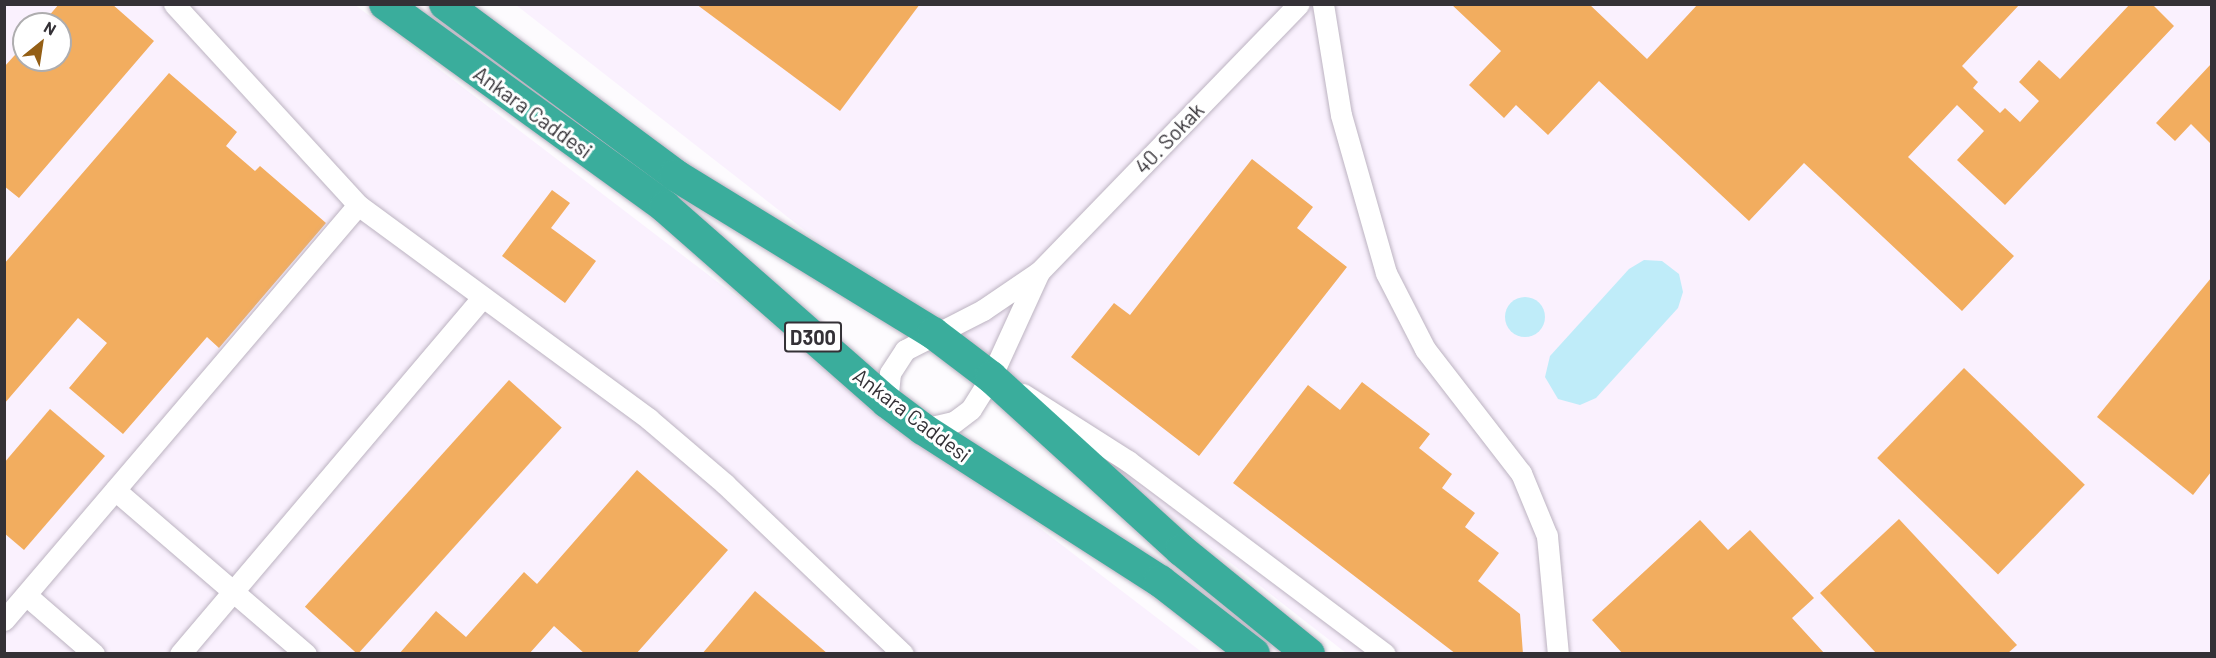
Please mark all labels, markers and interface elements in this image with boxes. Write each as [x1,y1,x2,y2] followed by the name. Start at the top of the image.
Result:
[12,12,72,72] north arrow
[41,17,60,39] text: N
[469,61,597,163] street label: Ankara Caddesi
[1129,97,1209,179] street label: 40. Sokak
[783,320,843,354] road number: D300
[848,363,976,467] street label: Ankara Caddesi

